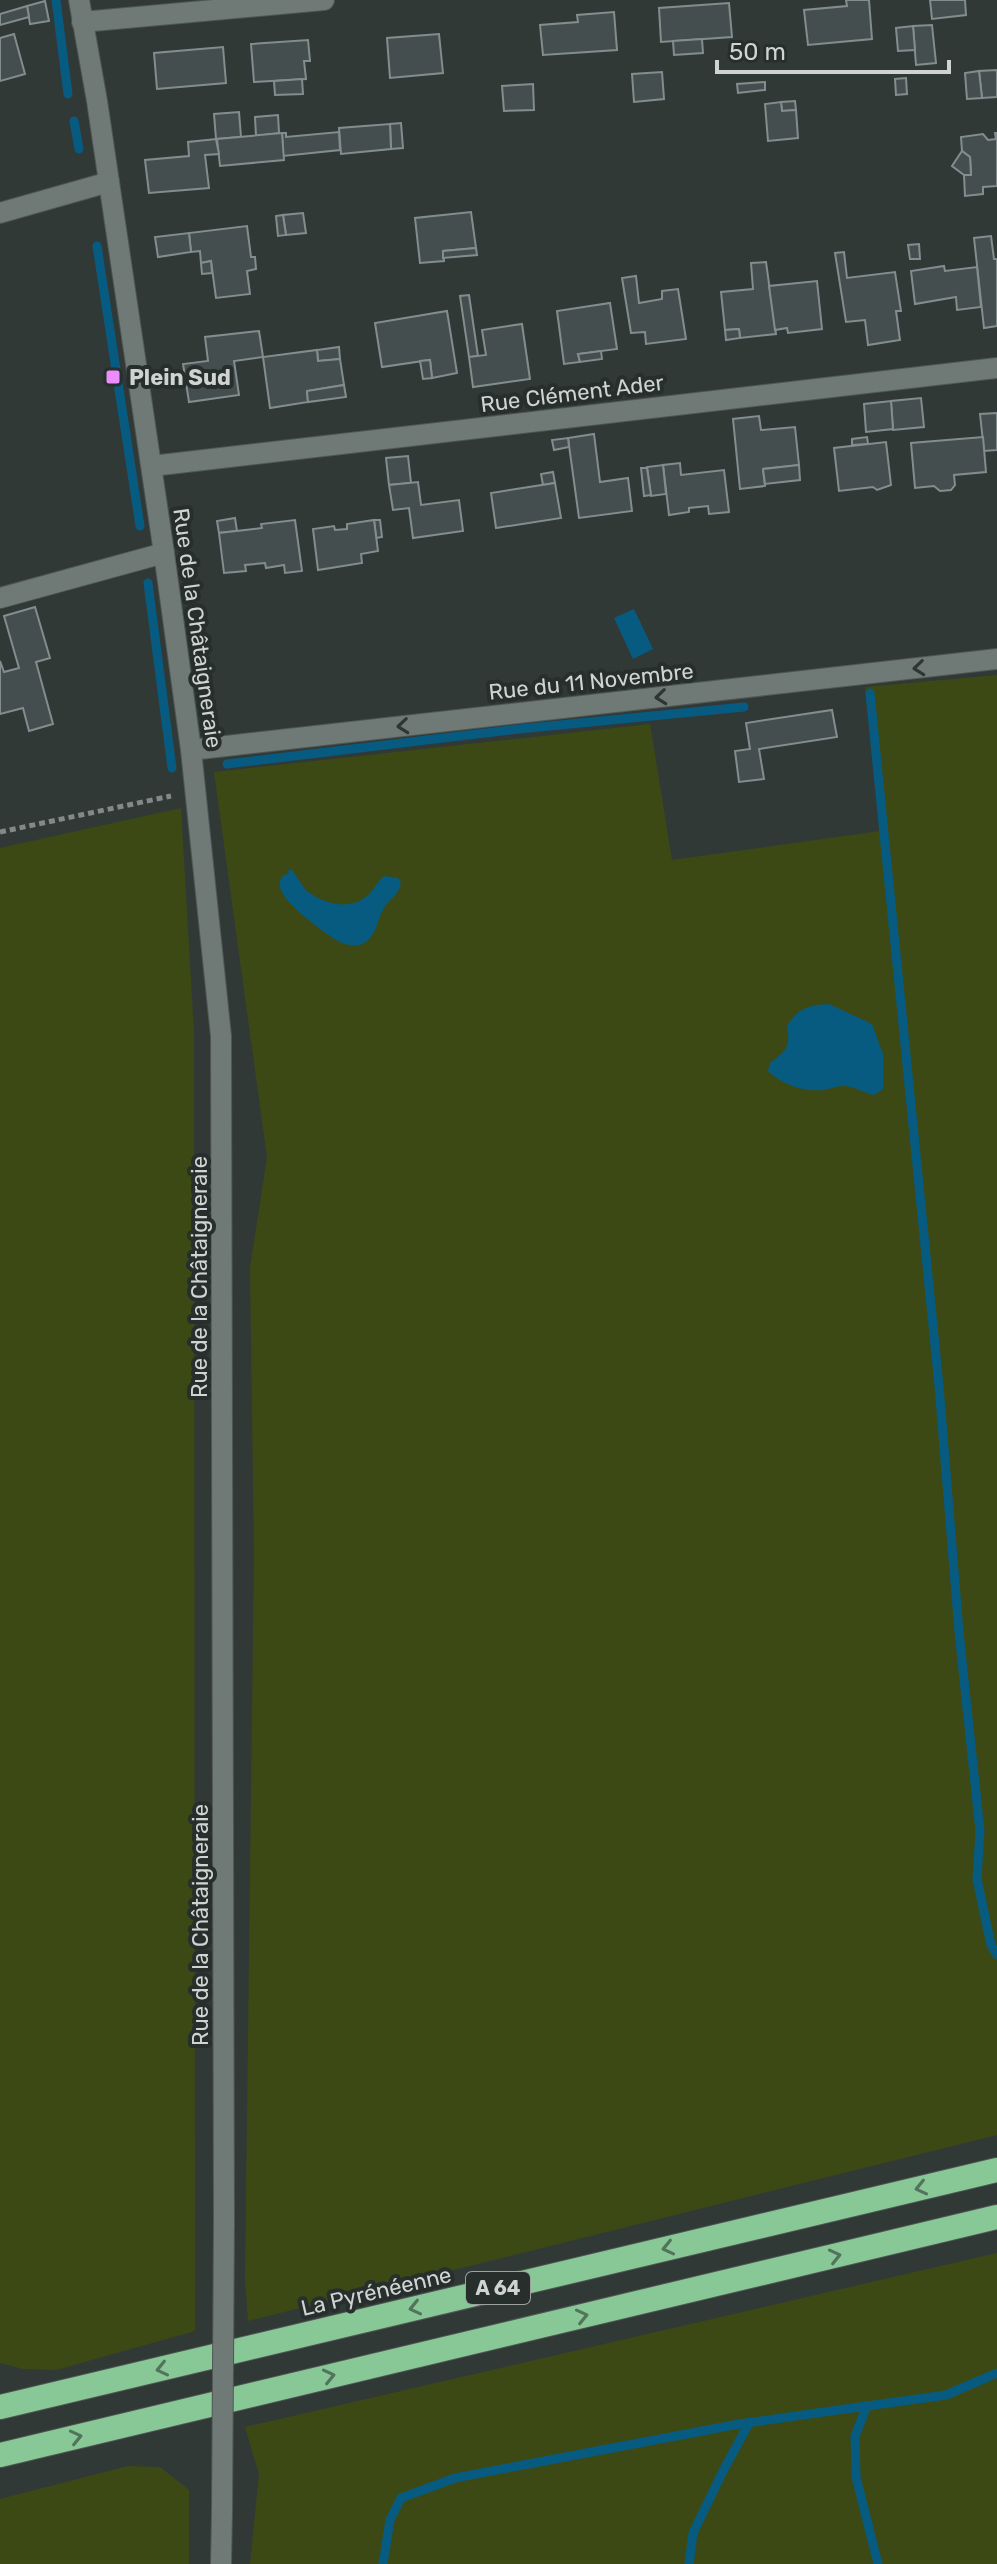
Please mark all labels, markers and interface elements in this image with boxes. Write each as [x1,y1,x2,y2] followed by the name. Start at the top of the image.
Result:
[717,24,949,74] scale bar
[729,38,786,66] text: 50 m
[129,364,231,391] place label: Plein Sud
[104,368,122,386] marker: Plein Sud
[479,369,666,418] street label: Rue Clément Ader
[167,506,228,750] street label: Rue de la Châtaigneraie
[487,657,695,706] street label: Rue du 11 Novembre
[913,660,926,677] one-way arrow
[654,689,667,706] one-way arrow
[396,718,409,735] one-way arrow
[186,1156,213,1398] street label: Rue de la Châtaigneraie
[187,1804,214,2046] street label: Rue de la Châtaigneraie
[915,2178,929,2195] one-way arrow
[662,2239,676,2256] one-way arrow
[827,2248,841,2265] one-way arrow
[298,2261,454,2322] street label: La Pyrénéenne
[466,2272,530,2304] road number: A 64
[409,2299,423,2316] one-way arrow
[574,2308,588,2325] one-way arrow
[156,2359,170,2376] one-way arrow
[321,2368,335,2385] one-way arrow
[68,2429,82,2446] one-way arrow

